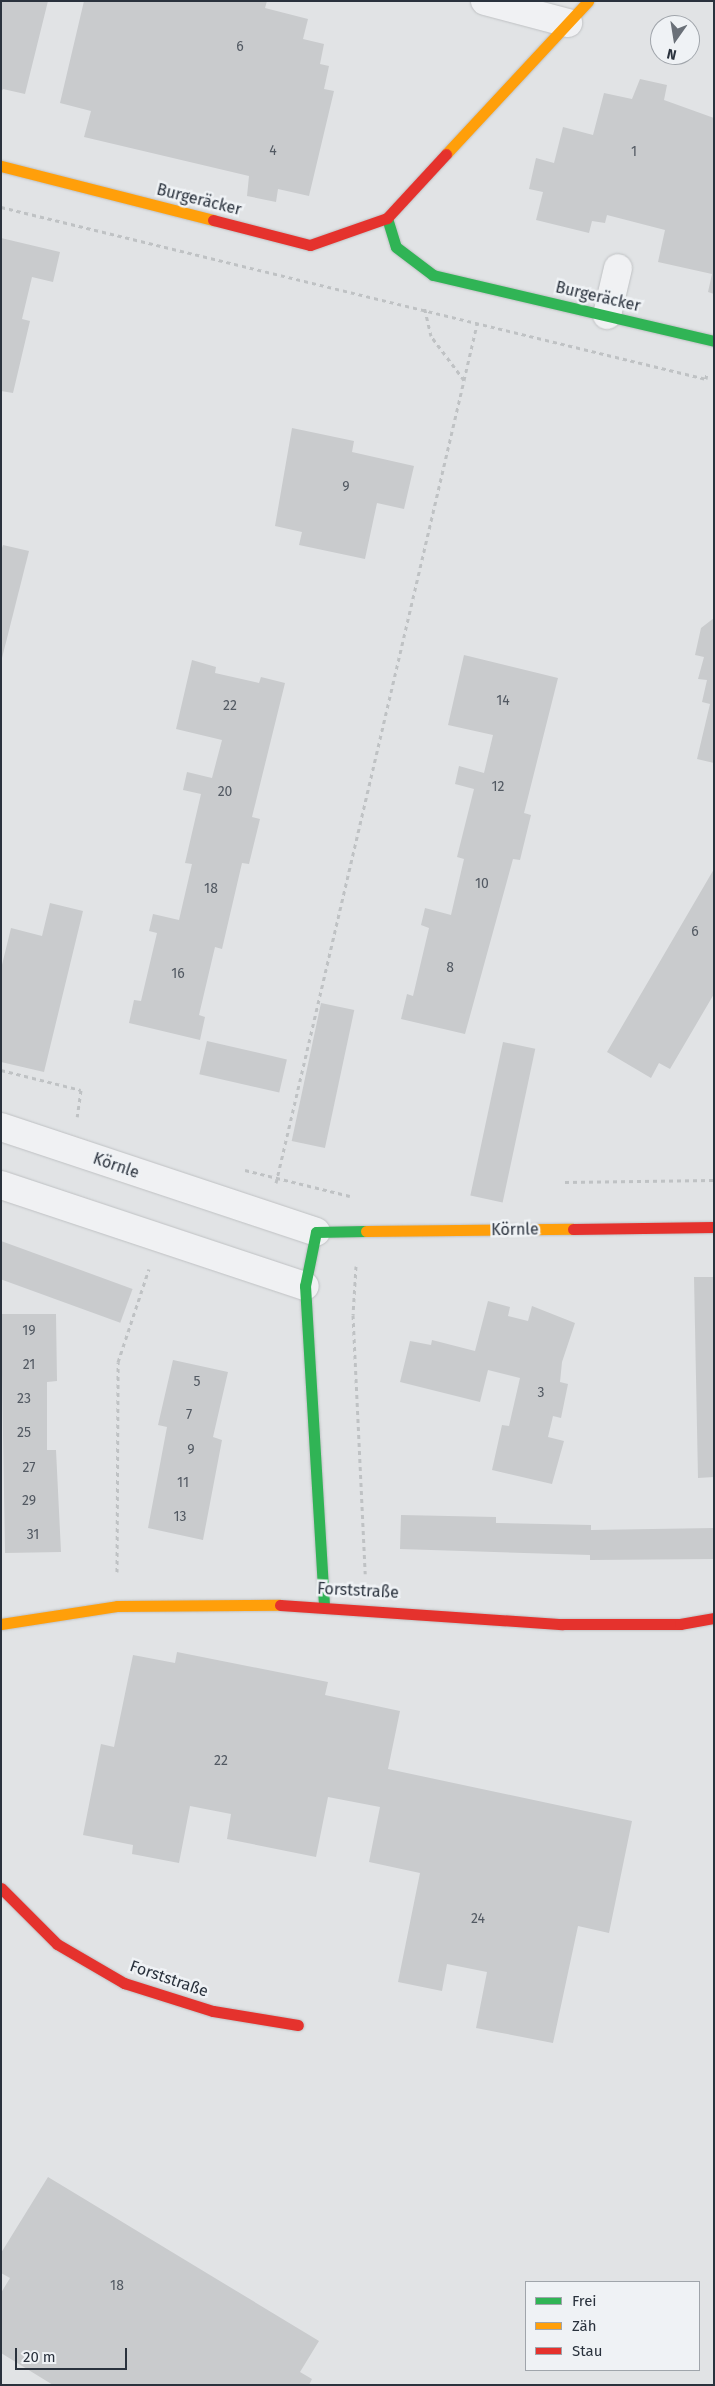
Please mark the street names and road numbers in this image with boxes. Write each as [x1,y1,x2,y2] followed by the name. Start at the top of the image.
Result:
[155,180,243,220] street label: Burgeräcker
[554,278,642,316] street label: Burgeräcker
[90,1149,142,1183] street label: Körnle
[491,1220,539,1240] street label: Körnle
[317,1579,399,1603] street label: Forststraße
[127,1957,211,2001] street label: Forststraße

